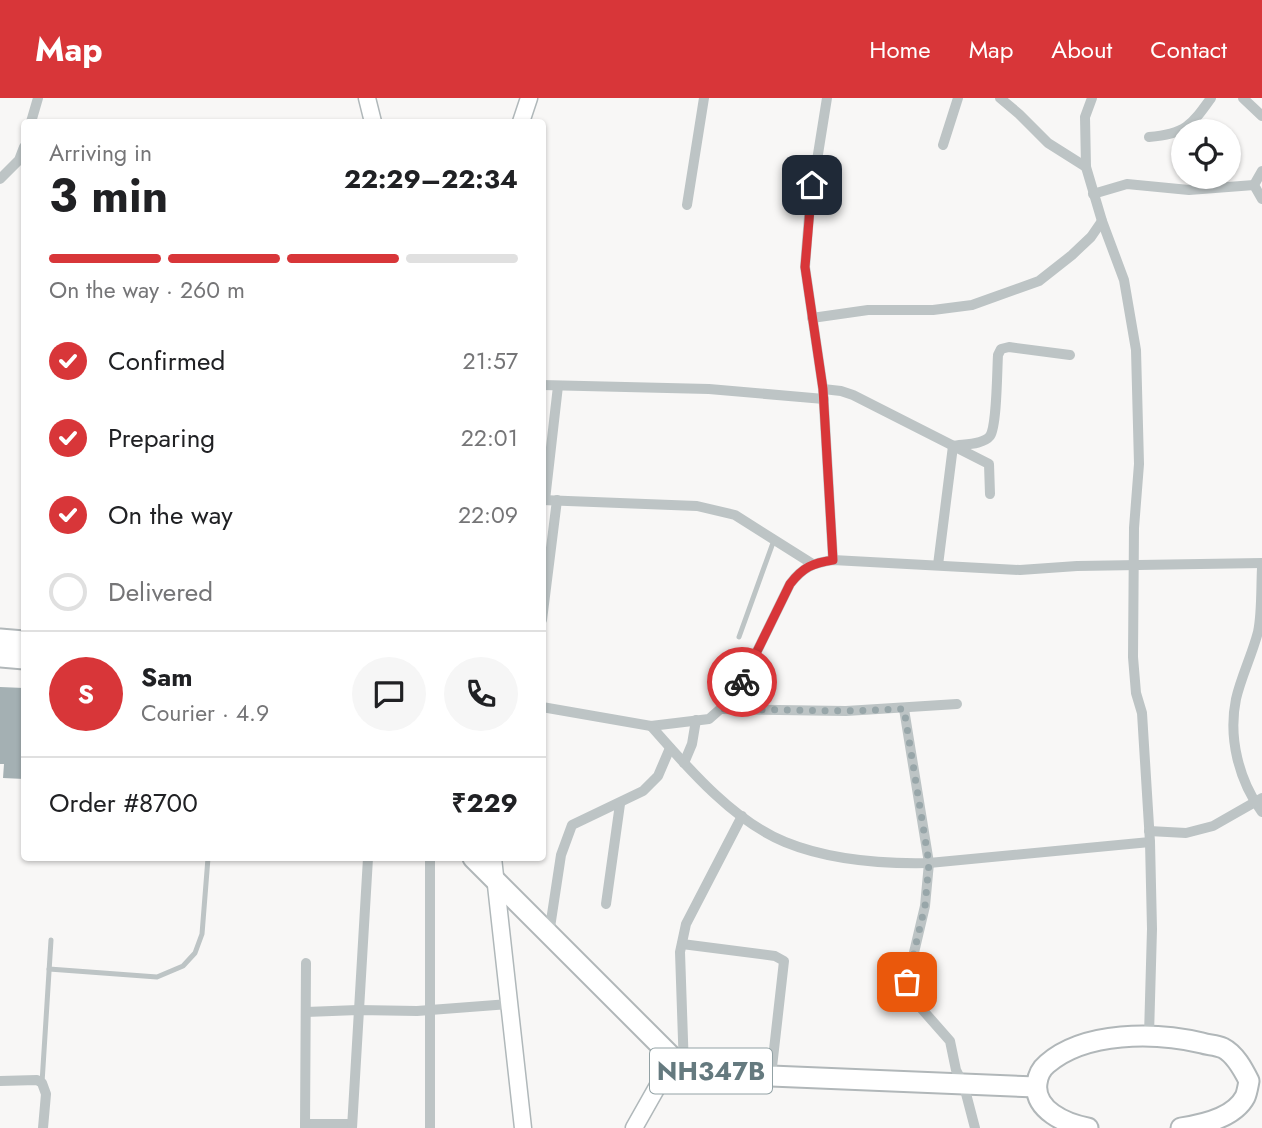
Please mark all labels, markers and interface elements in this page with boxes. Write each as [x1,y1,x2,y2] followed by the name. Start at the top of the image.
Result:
[35,26,103,73] text: Map
[869,32,931,67] text: Home
[969,32,1013,67] text: Map
[1051,32,1112,67] text: About
[1150,32,1227,67] text: Contact
[1171,119,1241,189] map controls
[1171,119,1241,189] button: locate
[49,136,152,170] text: Arriving in
[782,155,842,215] pin
[344,160,518,198] text: 22:29–22:34
[49,163,168,229] text: 3 min
[793,166,831,204] icon: home
[49,273,245,307] text: On the way · 260 m
[49,342,87,380] icon: check
[108,342,225,380] text: Confirmed
[463,344,518,378] text: 21:57
[49,419,87,457] icon: check
[108,419,215,457] text: Preparing
[461,421,518,455] text: 22:01
[49,496,87,534] icon: check
[108,496,233,534] text: On the way
[458,498,518,532] text: 22:09
[108,573,213,611] text: Delivered
[707,647,777,717] courier
[352,657,426,731] button: chat
[444,657,518,731] button: phone
[141,658,193,696] text: Sam
[723,663,761,701] icon: bike
[78,675,94,713] text: S
[141,696,269,730] text: Courier · 4.9
[49,784,198,822] text: Order #8700
[452,784,518,822] text: ₹229
[877,952,937,1012] pin
[888,963,926,1001] icon: bag
[650,1048,772,1094] road number: NH347B

